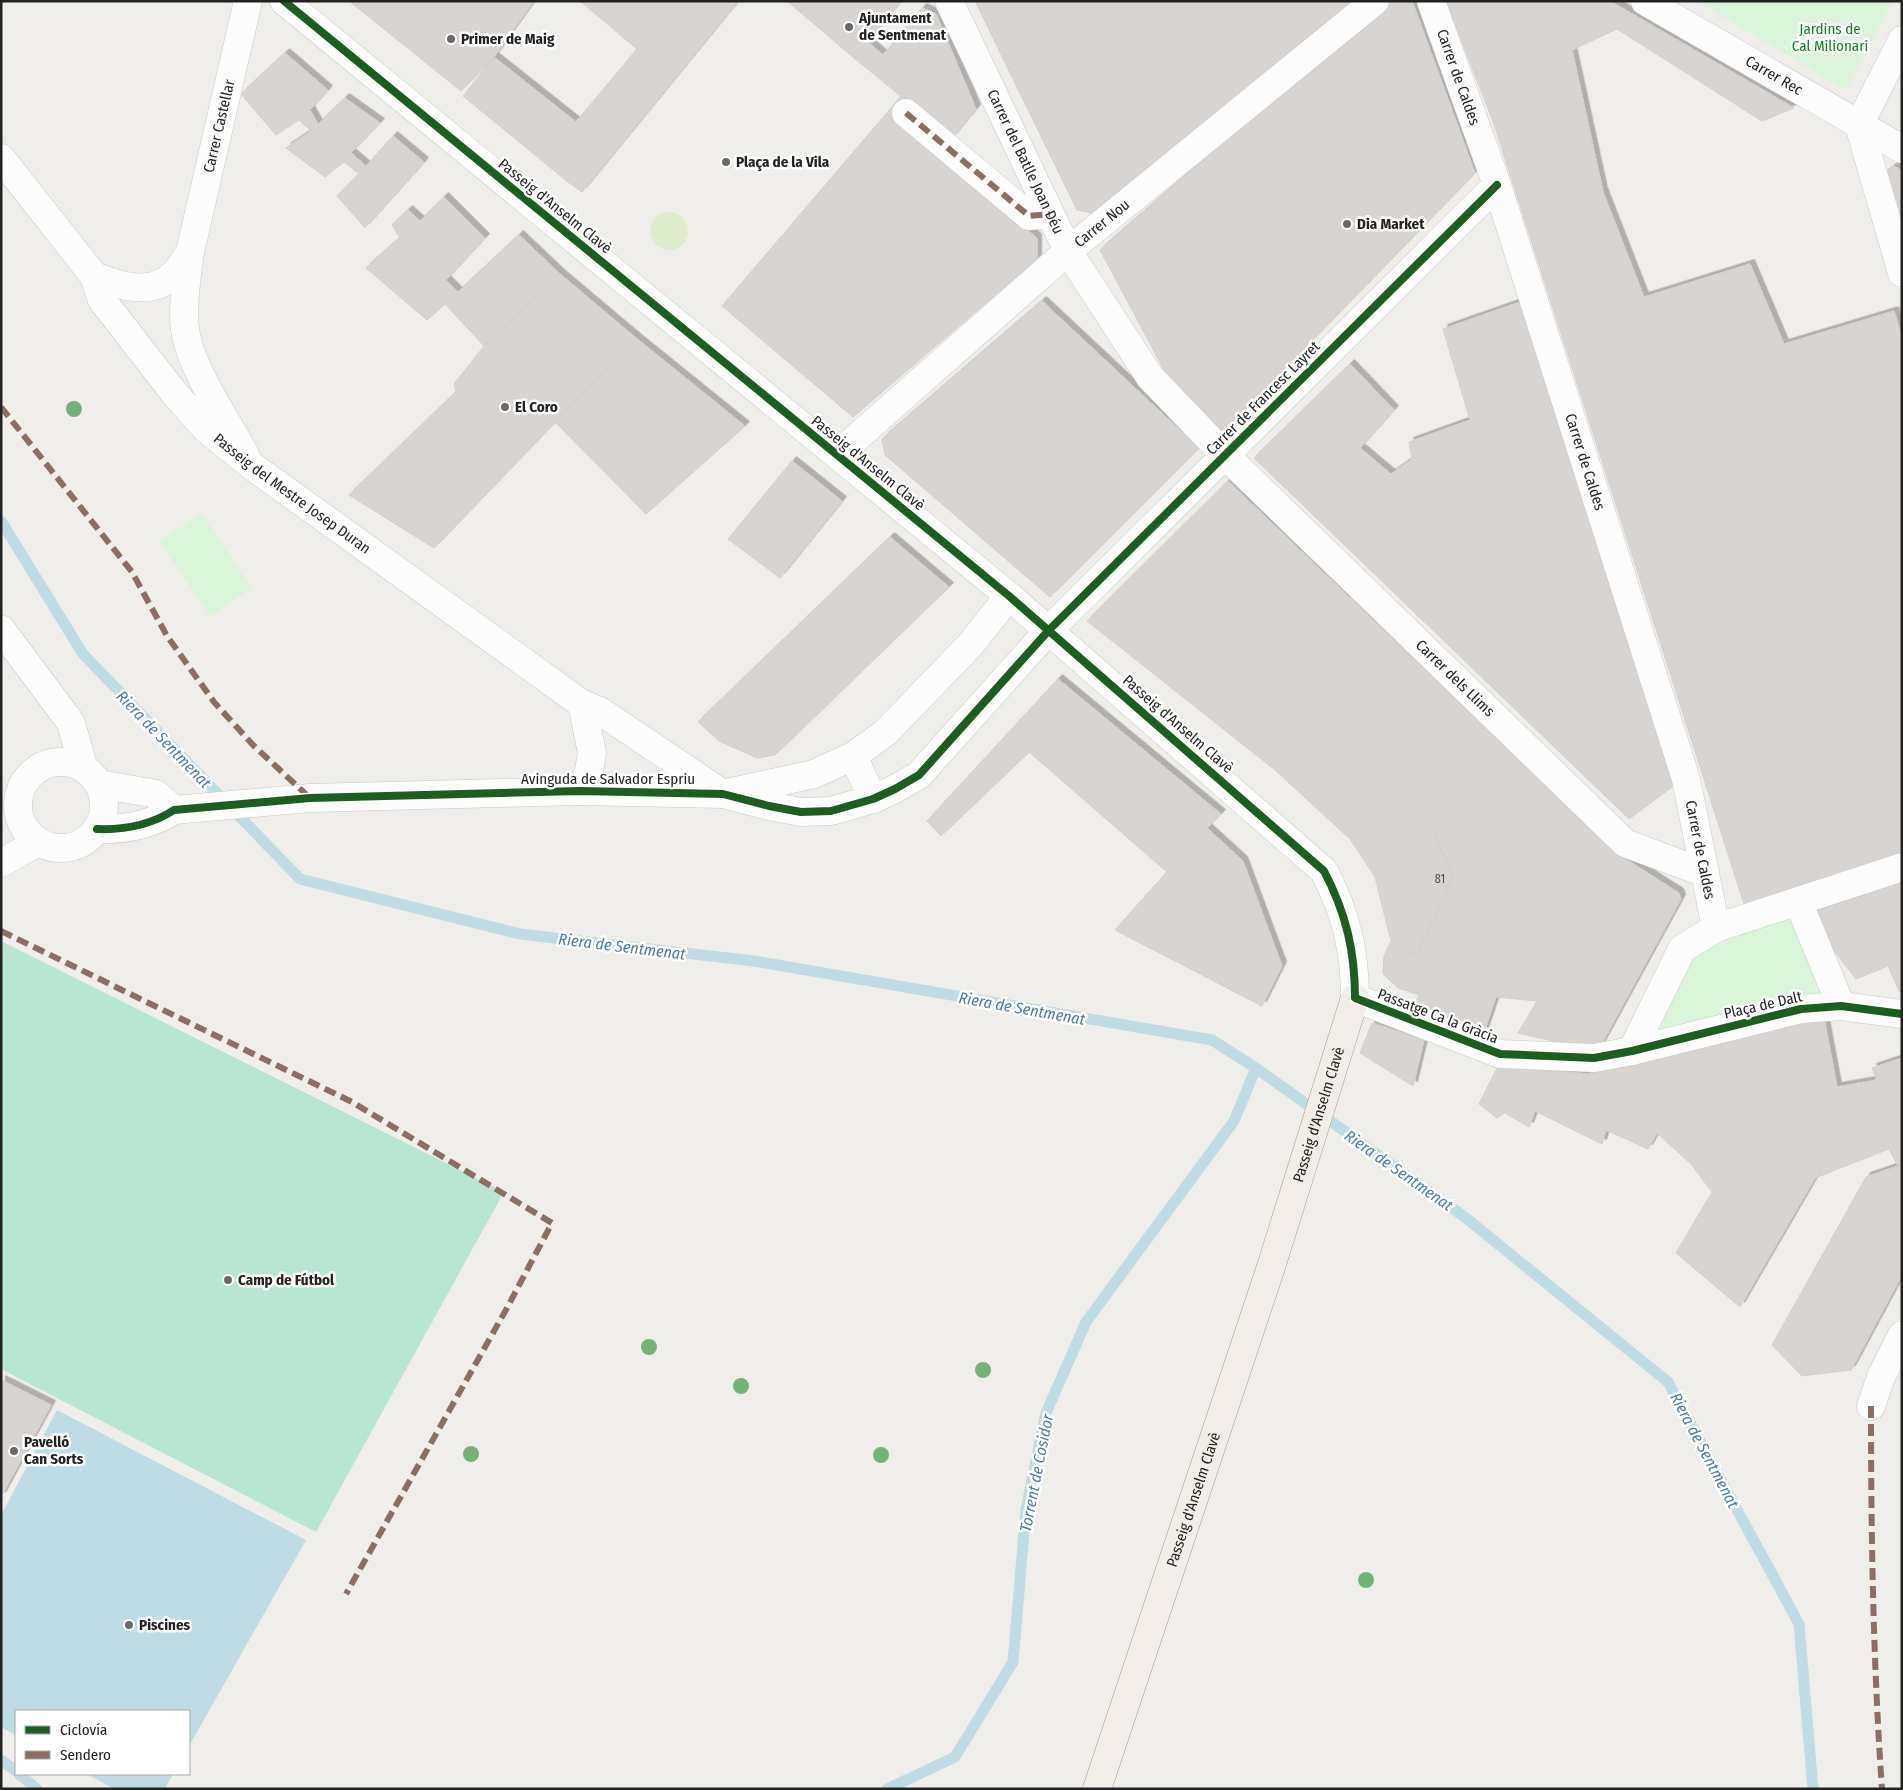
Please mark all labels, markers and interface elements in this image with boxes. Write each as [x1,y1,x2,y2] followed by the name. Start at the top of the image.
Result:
[858,9,947,44] place label: Ajuntament de Sentmenat
[1792,20,1868,55] park label: Jardins de Cal Milionari
[843,21,855,33] marker: Ajuntament de Sentmenat
[1433,27,1484,128] street label: Carrer de Caldes
[461,30,555,48] place label: Primer de Maig
[445,33,457,45] marker: Primer de Maig
[1742,52,1806,99] street label: Carrer Rec
[200,77,239,174] street label: Carrer Castellar
[983,87,1068,237] street label: Carrer del Batlle Joan Déu
[736,153,830,172] place label: Plaça de la Vila
[495,155,615,257] street label: Passeig d'Anselm Clavè
[720,156,732,168] marker: Plaça de la Vila
[1071,196,1133,251] street label: Carrer Nou
[1357,215,1425,233] place label: Dia Market
[1341,218,1353,230] marker: Dia Market
[1202,337,1324,459] street label: Carrer de Francesc Layret
[515,398,558,416] place label: El Coro
[499,401,511,413] marker: El Coro
[1561,411,1609,512] street label: Carrer de Caldes
[808,412,928,514] street label: Passeig d'Anselm Clavè
[210,430,374,558] street label: Passeig del Mestre Josep Duran
[1412,636,1498,720] street label: Carrer dels Llims
[1119,671,1237,777] street label: Passeig d'Anselm Clavè
[112,687,215,792] water label: Riera de Sentmenat
[521,770,695,788] street label: Avinguda de Salvador Espriu
[1681,799,1719,901] street label: Carrer de Caldes
[1435,872,1445,886] house number: 81
[557,929,687,964] water label: Riera de Sentmenat
[1375,985,1501,1047] street label: Passatge Ca la Gràcia
[1722,987,1804,1023] street label: Plaça de Dalt
[957,988,1087,1029] water label: Riera de Sentmenat
[1289,1045,1348,1184] street label: Passeig d'Anselm Clavè
[1341,1126,1457,1215] water label: Riera de Sentmenat
[238,1271,335,1289] place label: Camp de Fútbol
[222,1274,234,1286] marker: Camp de Fútbol
[1666,1389,1743,1512] water label: Riera de Sentmenat
[1016,1412,1057,1534] water label: Torrent de Cosidor
[1163,1430,1224,1569] street label: Passeig d'Anselm Clavè
[24,1433,84,1468] place label: Pavelló Can Sorts
[8,1445,20,1457] marker: Pavelló Can Sorts
[139,1616,191,1634] place label: Piscines
[123,1619,135,1631] marker: Piscines
[15,1710,190,1775] legend
[60,1721,107,1739] text: Ciclovía
[60,1746,111,1764] text: Sendero

